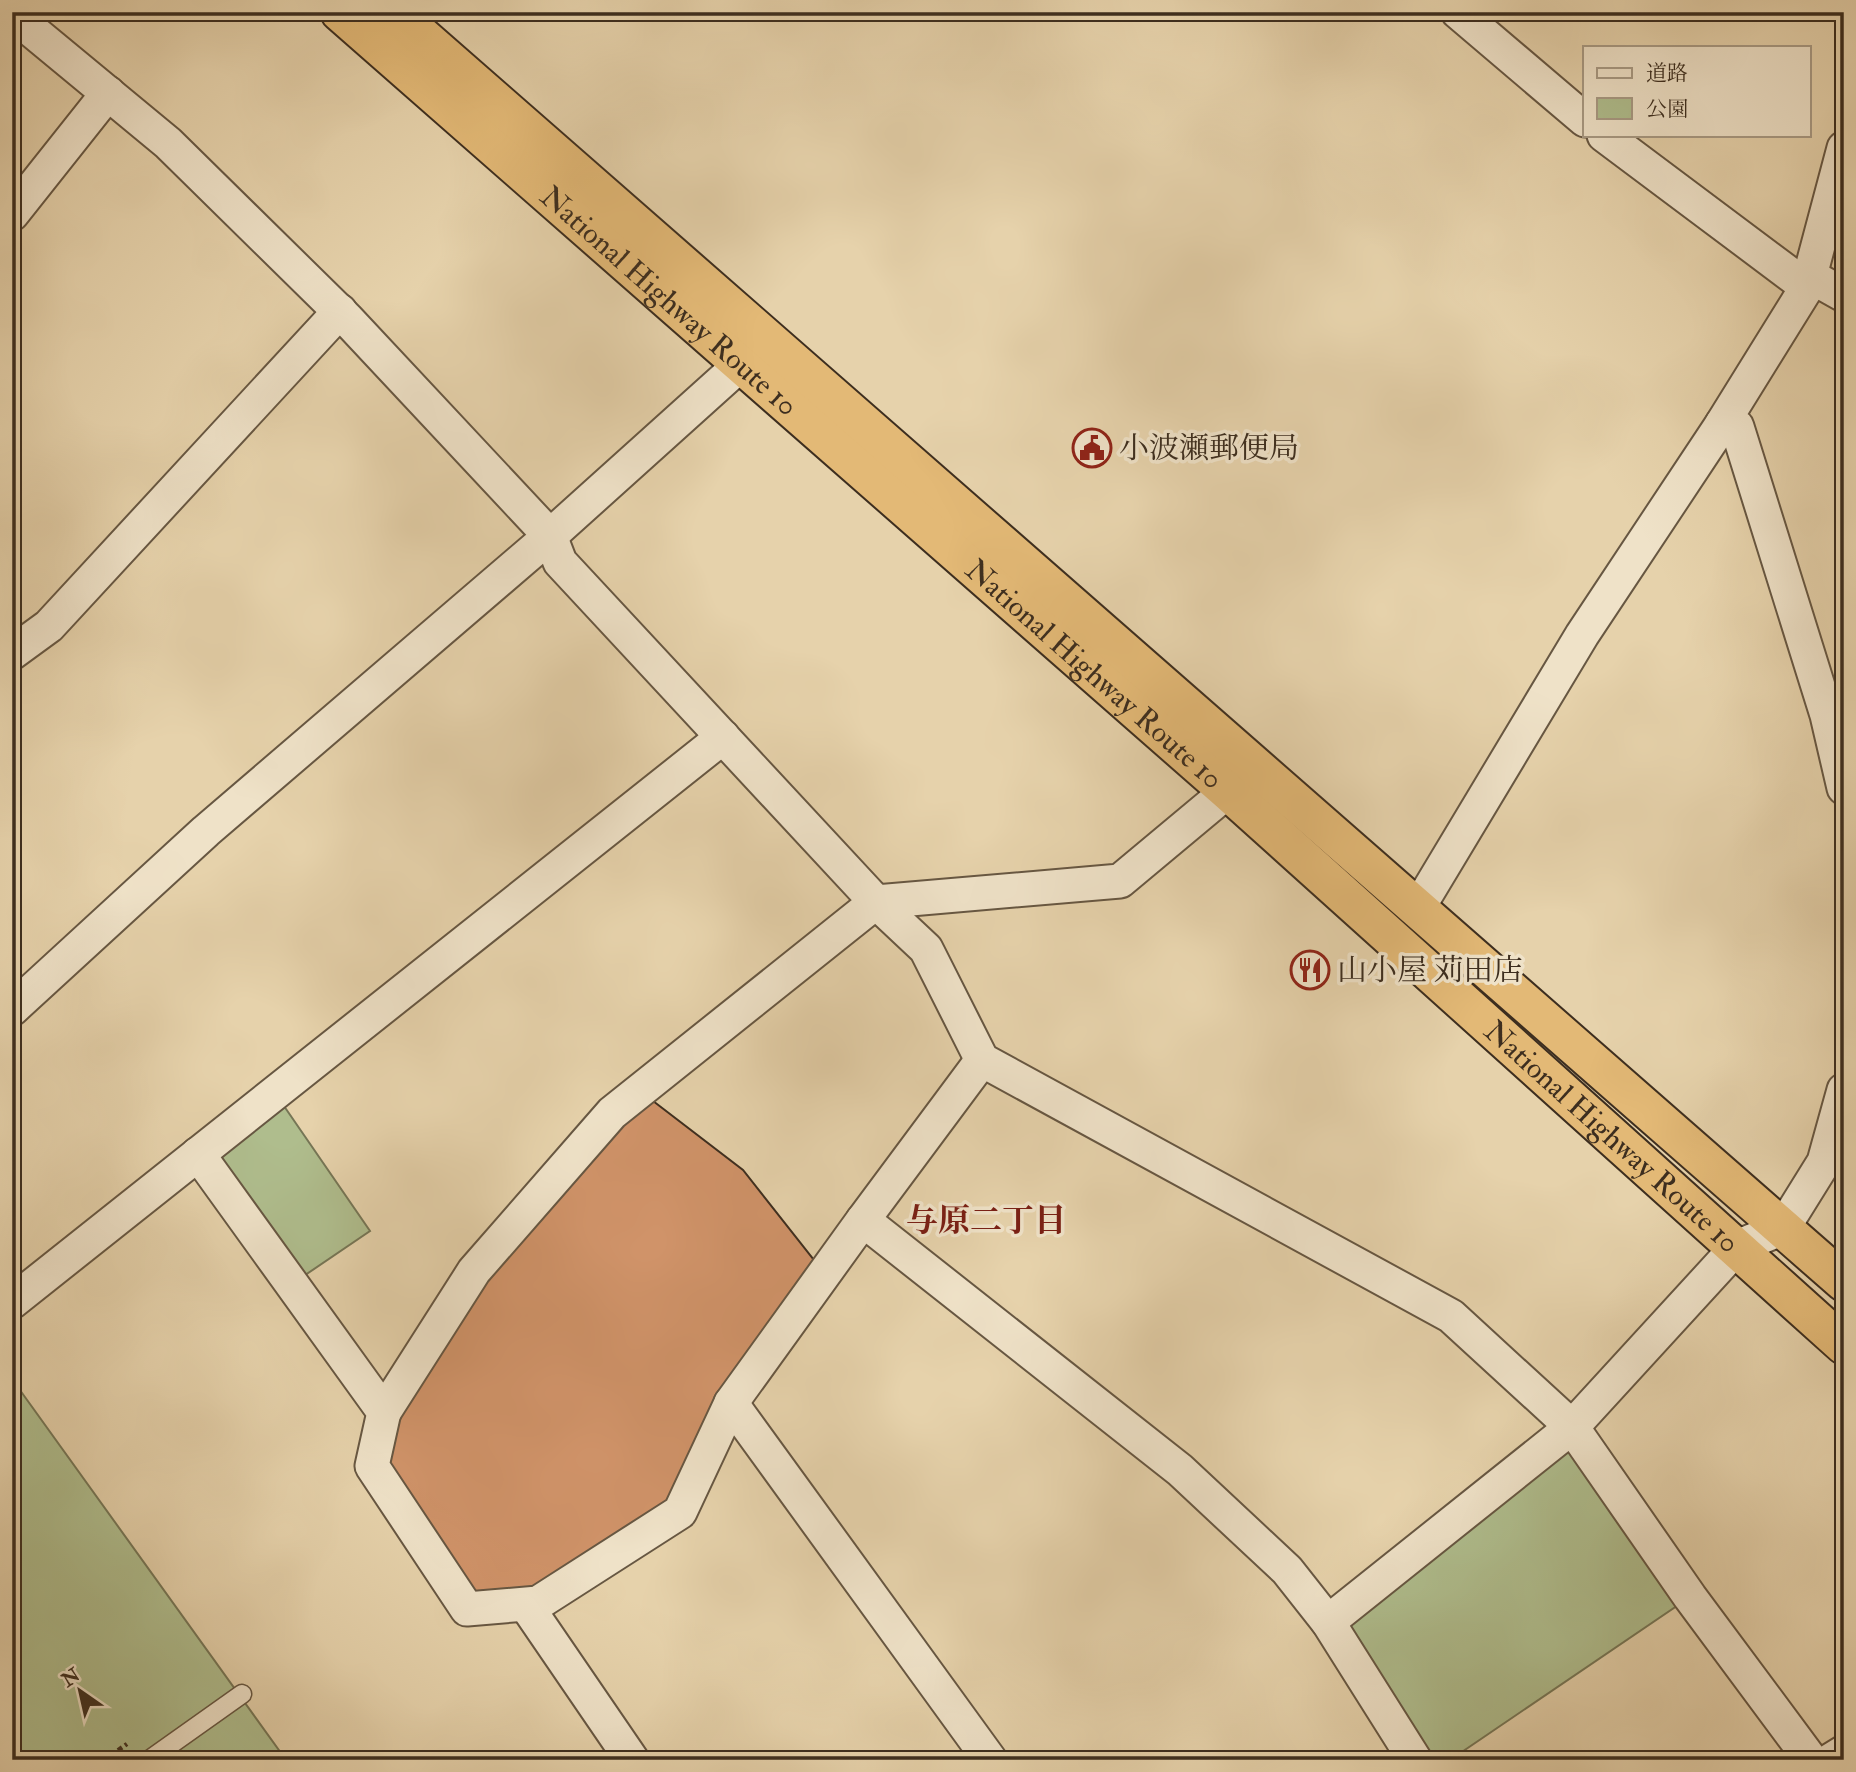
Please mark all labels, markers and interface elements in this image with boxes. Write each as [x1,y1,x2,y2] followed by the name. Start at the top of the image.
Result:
[1583,46,1811,136] legend
[1646,60,1688,87] text: 道路
[1646,96,1688,123] text: 公園
[533,178,806,424] street label: National Highway Route 10
[1071,427,1113,469] public building icon: 小波瀬郵便局
[1119,430,1299,467] place label: 小波瀬郵便局
[958,551,1231,797] street label: National Highway Route 10
[1289,949,1331,991] restaurant icon: 山小屋 苅田店
[1337,952,1523,989] place label: 山小屋 苅田店
[1477,1012,1748,1261] street label: National Highway Route 10
[906,1201,1066,1241] district label: 与原二丁目
[46,1656,116,1726] north arrow
[56,1662,86,1693] text: N

